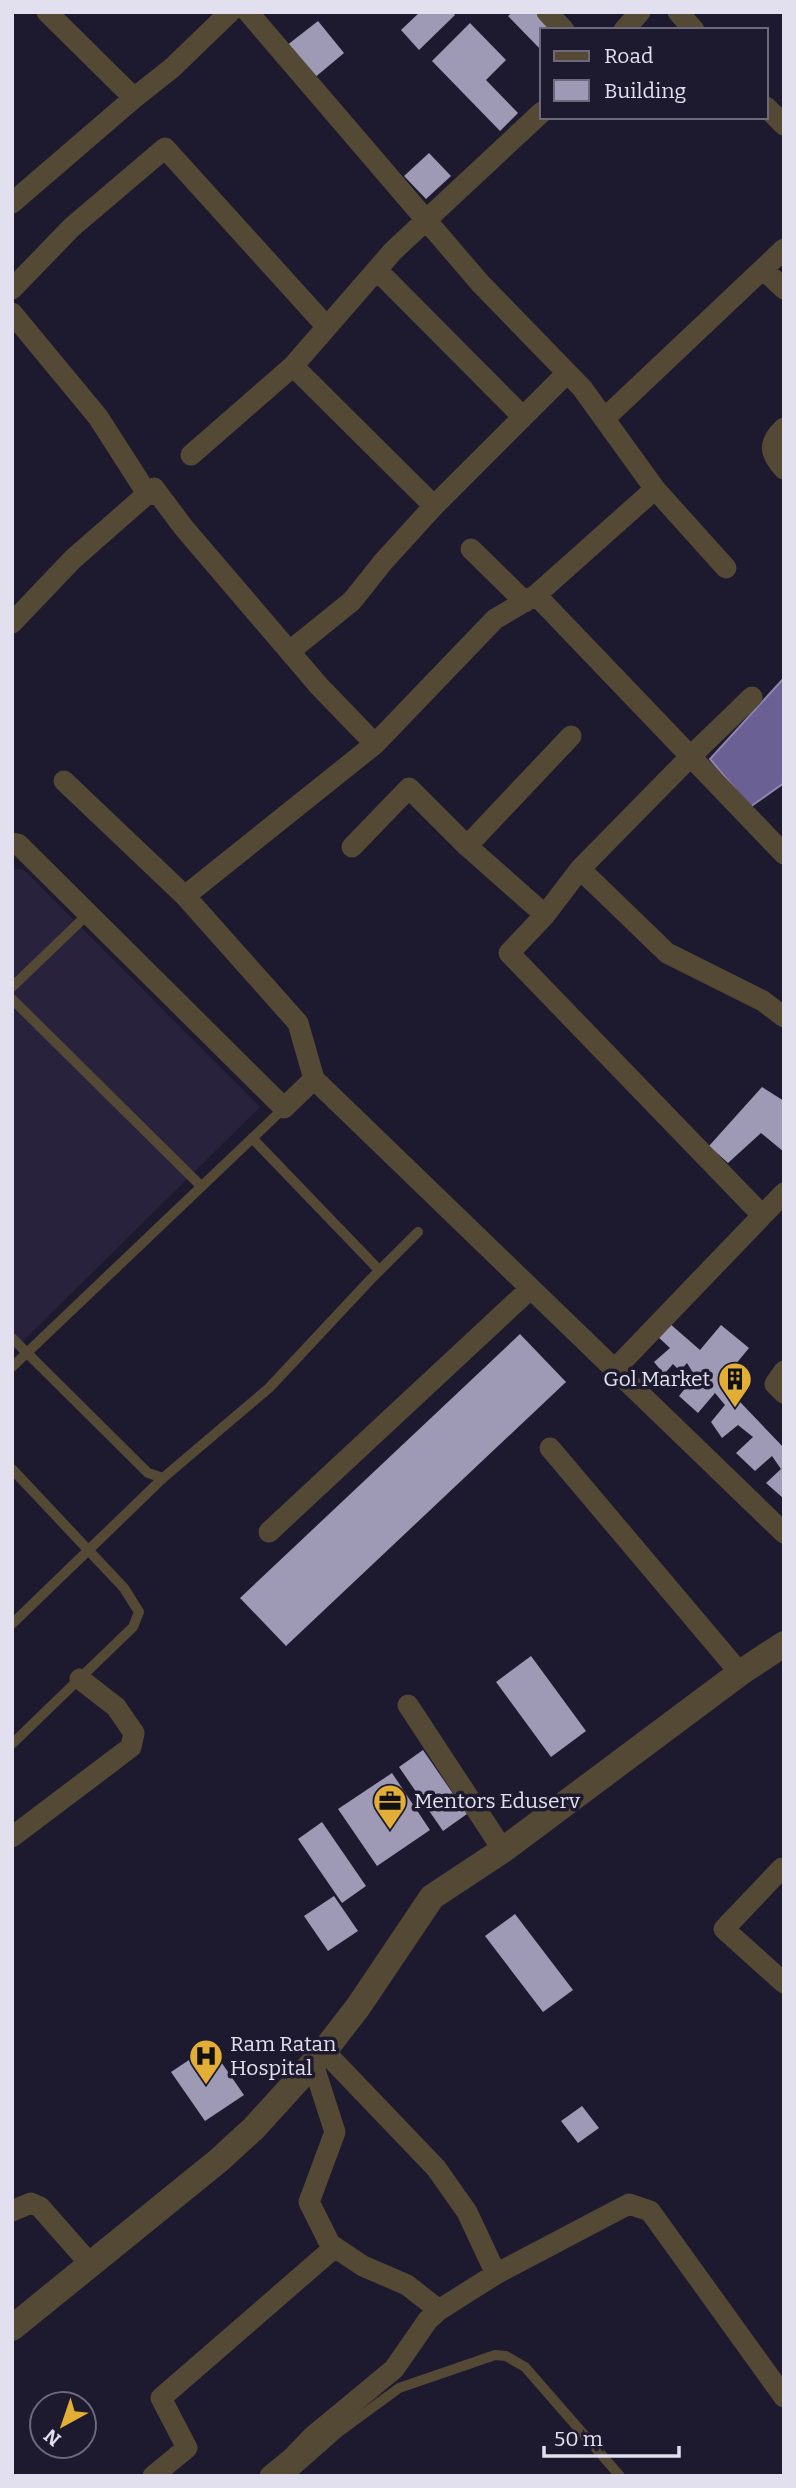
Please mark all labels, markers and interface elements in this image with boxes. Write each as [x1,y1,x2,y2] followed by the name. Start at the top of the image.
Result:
[540,28,768,119] legend
[604,43,653,69] text: Road
[604,78,687,104] text: Building
[716,1360,754,1409] building icon: Gol Market
[603,1366,710,1392] place label: Gol Market
[371,1782,409,1831] office icon: Mentors Eduserv
[414,1788,581,1814] place label: Mentors Eduserv
[230,2031,336,2081] place label: Ram Ratan Hospital
[187,2037,225,2086] hospital icon: Ram Ratan Hospital
[28,2390,98,2460] north arrow
[544,2414,679,2458] scale bar
[39,2424,65,2451] text: N
[554,2426,603,2452] text: 50 m

